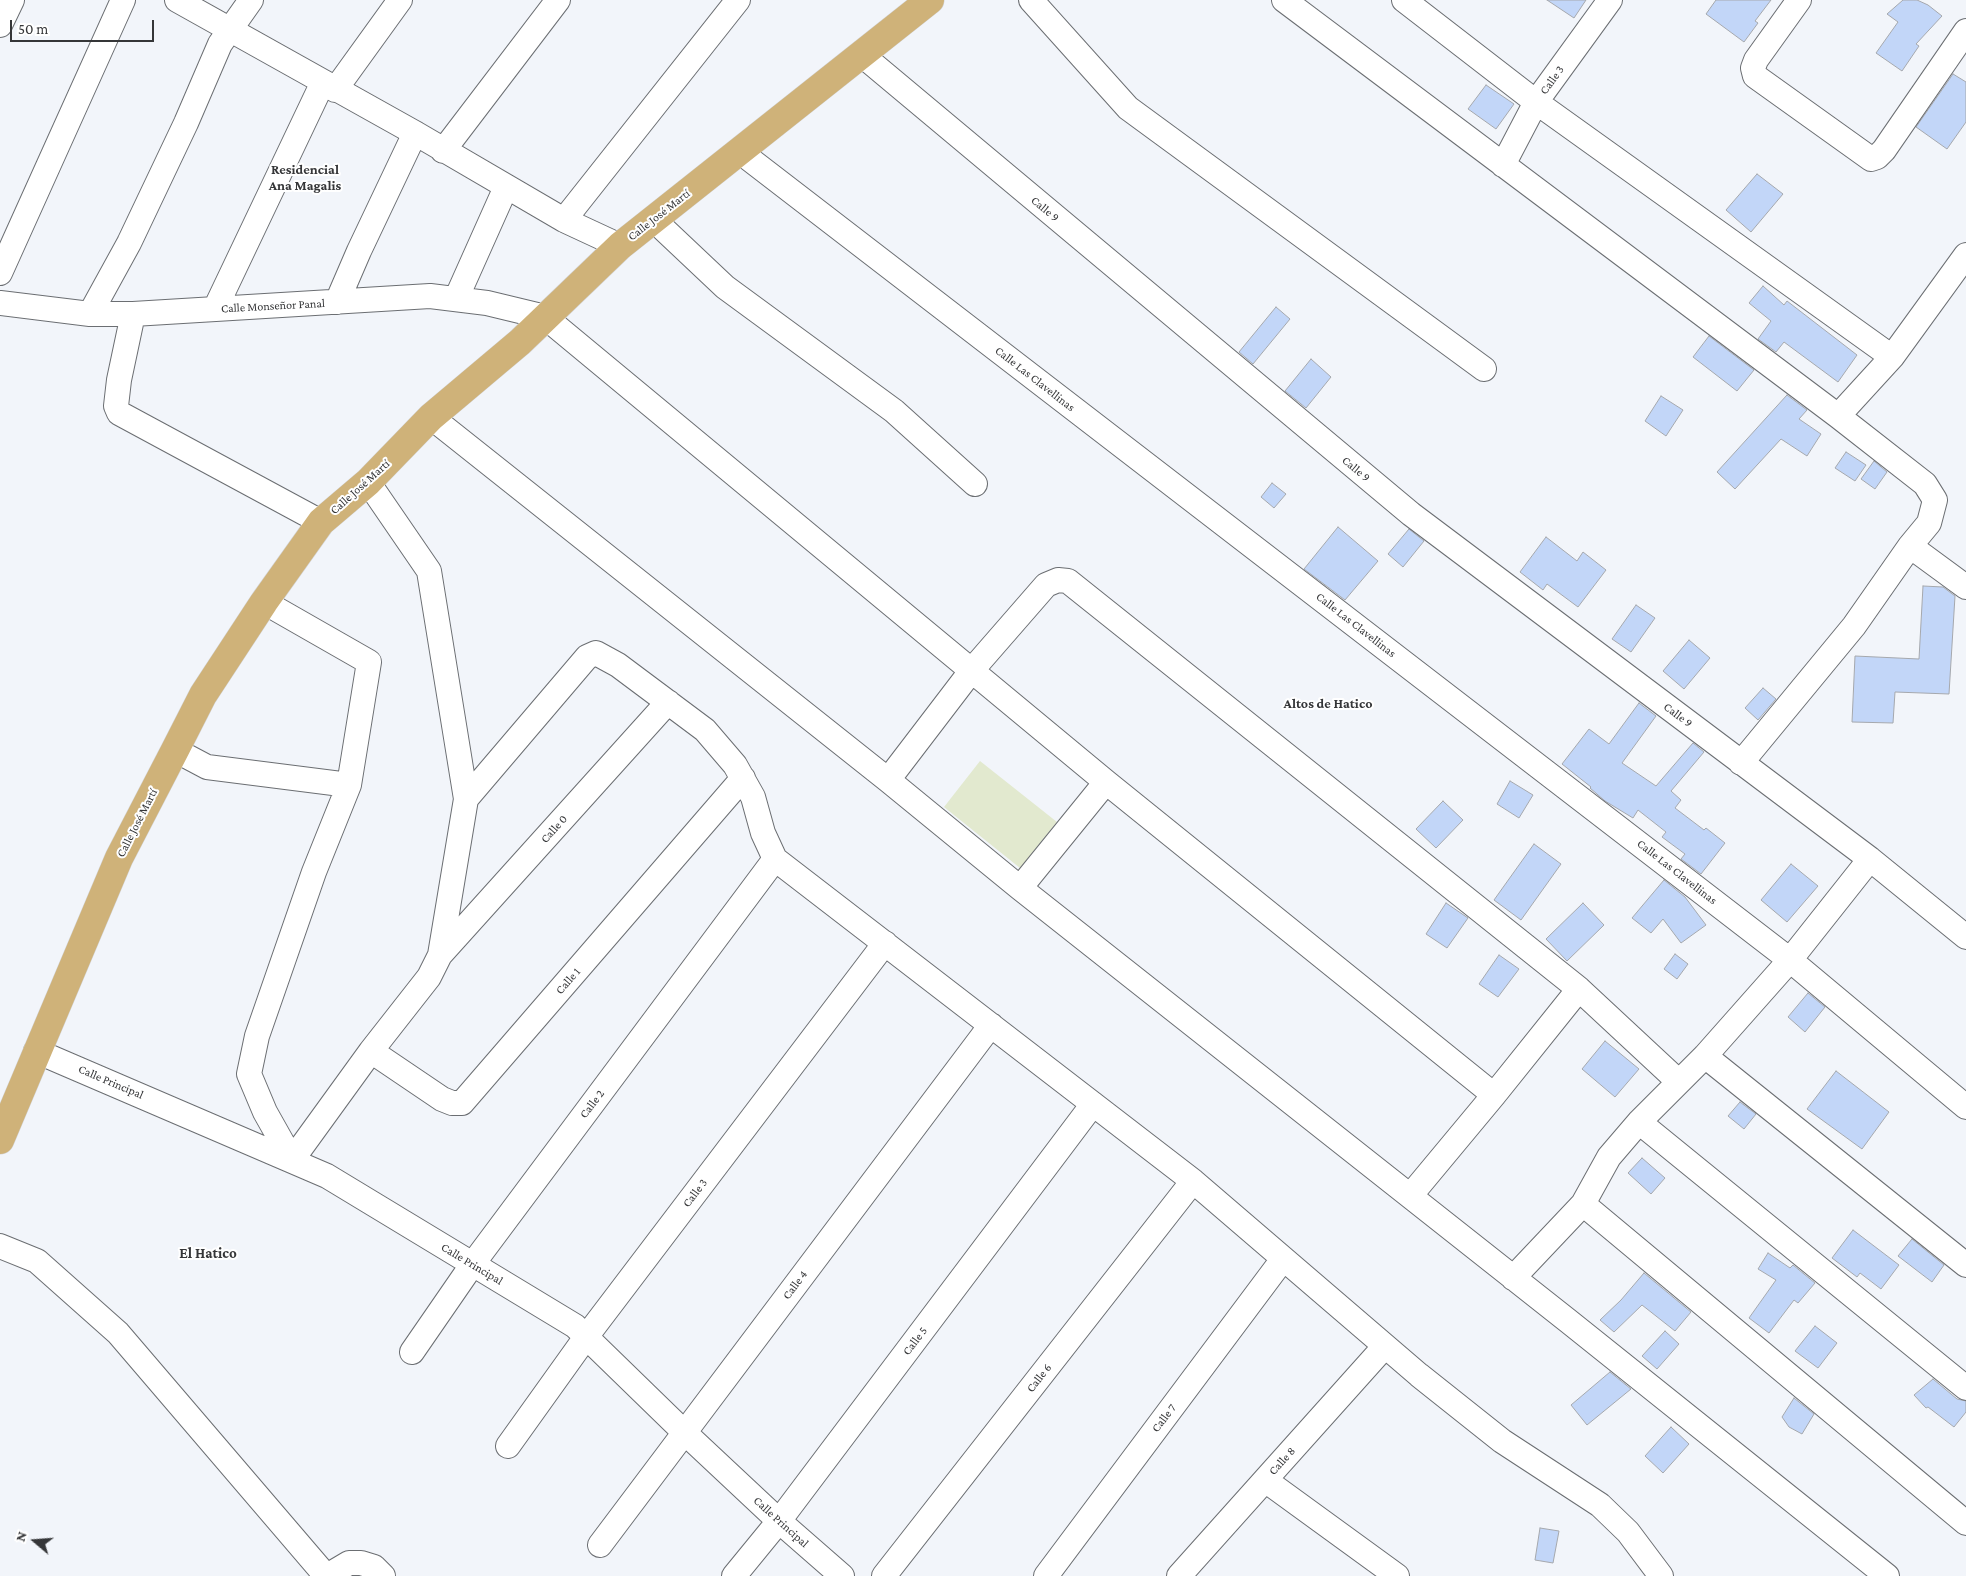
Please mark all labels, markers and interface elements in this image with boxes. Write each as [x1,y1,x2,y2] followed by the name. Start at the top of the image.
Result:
[12,10,156,42] scale bar
[18,21,48,37] text: 50 m
[1537,63,1567,97] street label: Calle 3
[269,162,341,194] district label: Residencial Ana Magalis
[625,186,693,244] street label: Calle José Martí
[1028,193,1062,225] street label: Calle 9
[221,296,325,316] street label: Calle Monseñor Panal
[992,343,1078,415] street label: Calle Las Clavellinas
[1339,453,1373,485] street label: Calle 9
[327,457,393,517] street label: Calle José Martí
[1313,589,1399,661] street label: Calle Las Clavellinas
[1284,696,1372,712] district label: Altos de Hatico
[1661,699,1695,731] street label: Calle 9
[114,786,160,860] street label: Calle José Martí
[538,812,570,846] street label: Calle 0
[1634,836,1720,908] street label: Calle Las Clavellinas
[553,965,583,997] street label: Calle 1
[76,1062,146,1102] street label: Calle Principal
[577,1087,607,1121] street label: Calle 2
[680,1176,710,1210] street label: Calle 3
[439,1240,505,1288] street label: Calle Principal
[179,1244,237,1262] district label: El Hatico
[779,1268,811,1302] street label: Calle 4
[900,1324,930,1358] street label: Calle 5
[1023,1361,1055,1395] street label: Calle 6
[1149,1401,1179,1435] street label: Calle 7
[1266,1444,1298,1478] street label: Calle 8
[750,1493,812,1551] street label: Calle Principal
[10,1516,60,1566] north arrow
[12,1529,30,1543] text: N

